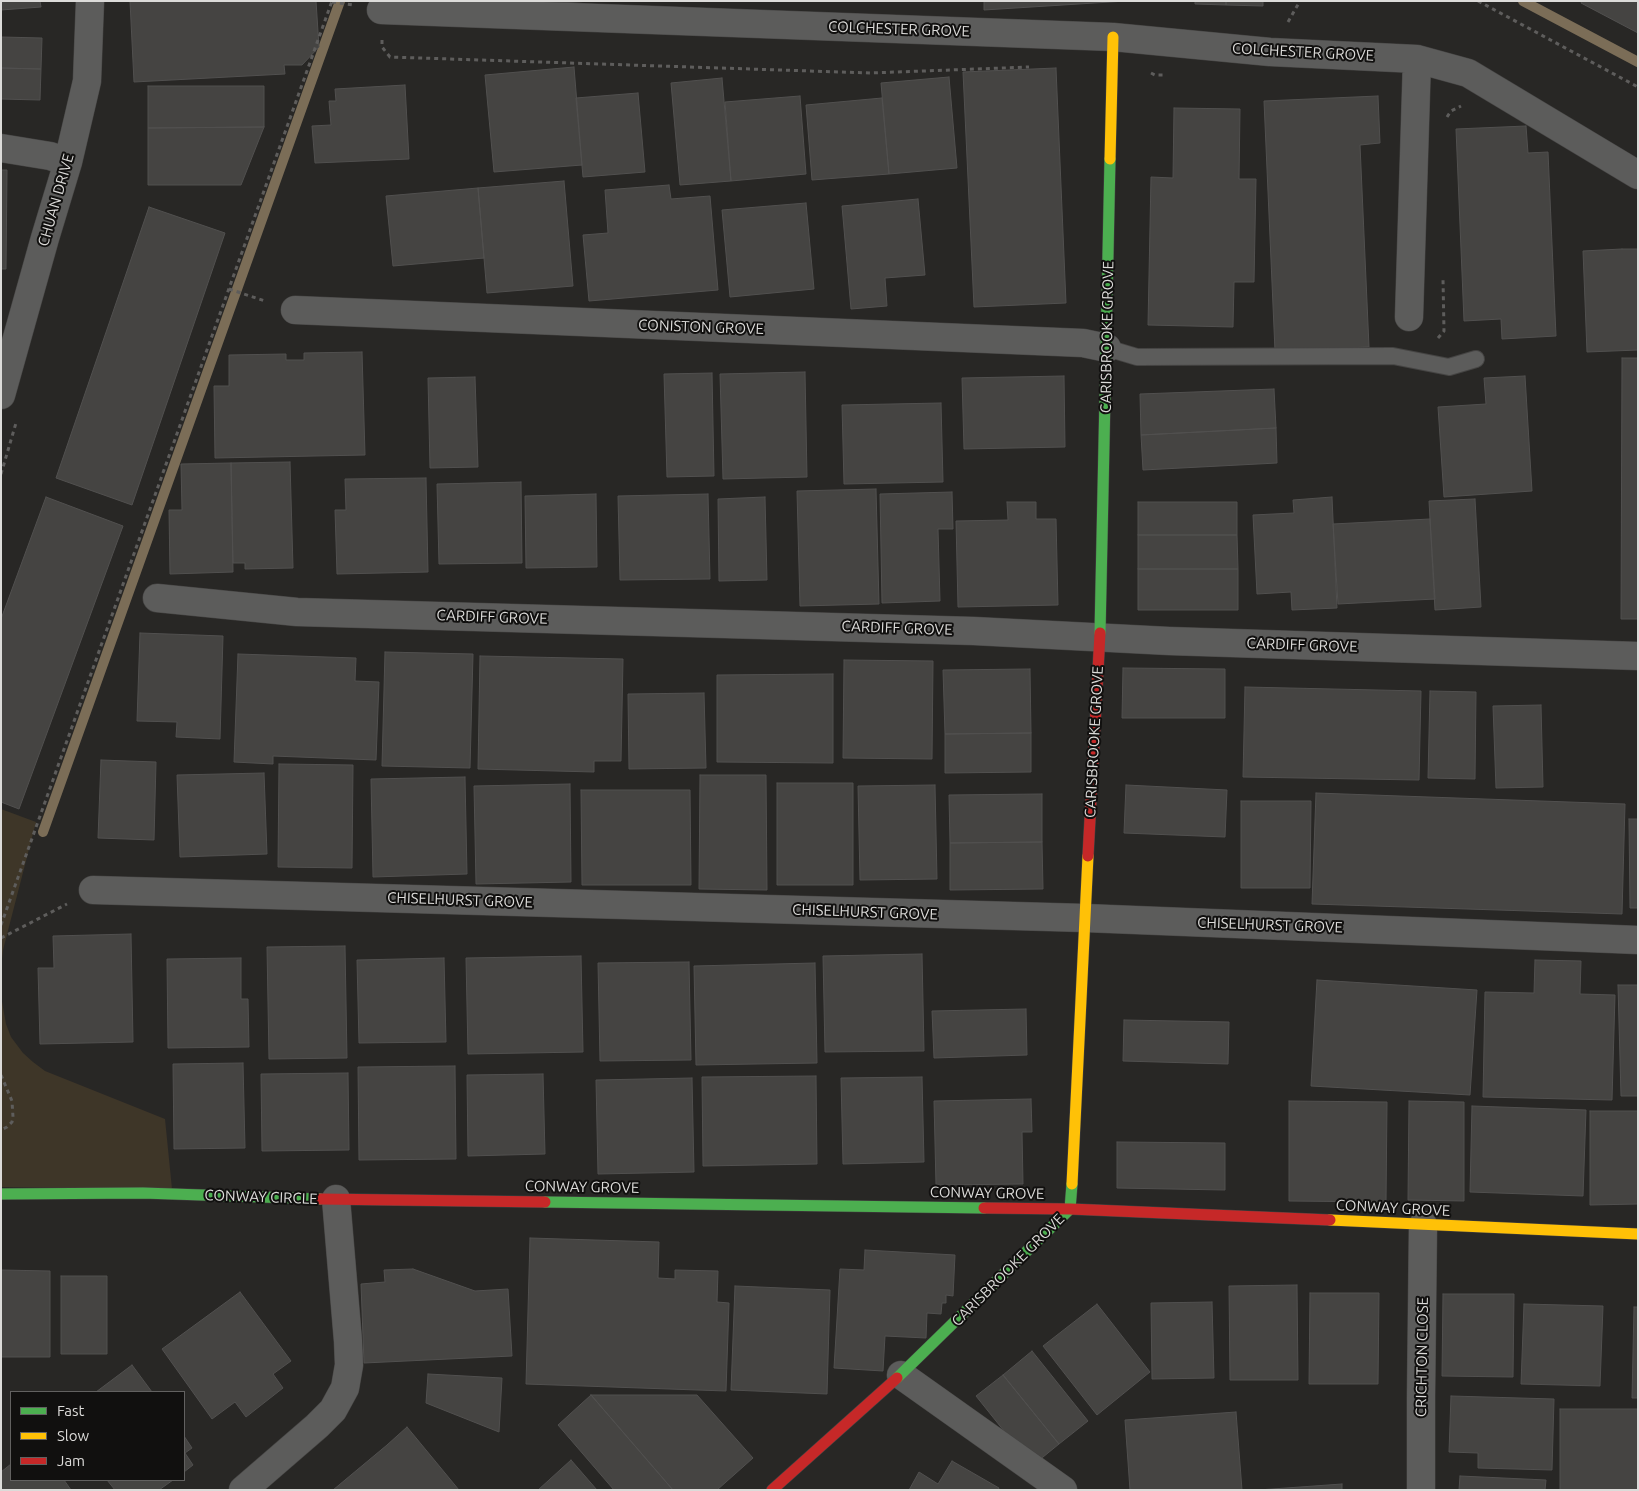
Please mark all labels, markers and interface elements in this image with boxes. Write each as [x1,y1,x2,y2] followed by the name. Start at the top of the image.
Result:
[828,18,970,40] street label: COLCHESTER GROVE
[1232,39,1374,65] street label: COLCHESTER GROVE
[34,152,78,248] street label: CHUAN DRIVE
[1097,261,1117,413] street label: CARISBROOKE GROVE
[638,316,764,338] street label: CONISTON GROVE
[436,606,548,628] street label: CARDIFF GROVE
[841,617,953,639] street label: CARDIFF GROVE
[1246,634,1358,656] street label: CARDIFF GROVE
[1081,666,1107,818] street label: CARISBROOKE GROVE
[387,888,533,912] street label: CHISELHURST GROVE
[792,900,938,924] street label: CHISELHURST GROVE
[1197,913,1343,937] street label: CHISELHURST GROVE
[525,1177,639,1197] street label: CONWAY GROVE
[930,1183,1044,1203] street label: CONWAY GROVE
[204,1186,318,1208] street label: CONWAY CIRCLE
[1335,1196,1451,1220] street label: CONWAY GROVE
[948,1210,1068,1330] street label: CARISBROOKE GROVE
[1412,1297,1432,1417] street label: CRICHTON CLOSE
[10,1391,185,1481] legend
[57,1402,84,1419] text: Fast
[57,1427,89,1444] text: Slow
[57,1452,85,1469] text: Jam

